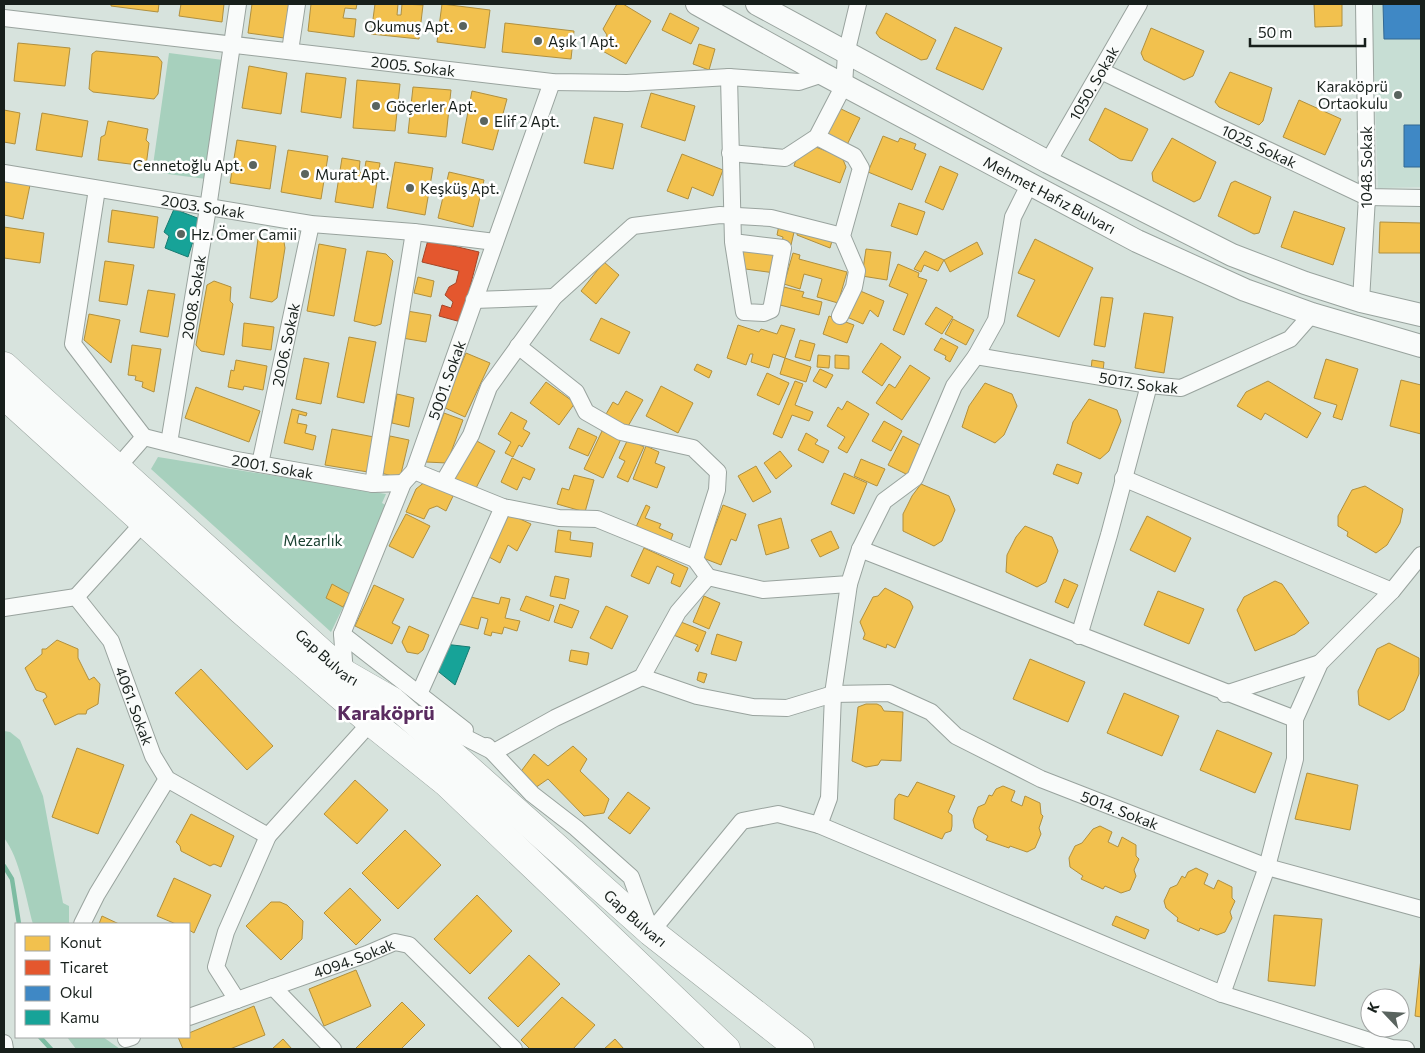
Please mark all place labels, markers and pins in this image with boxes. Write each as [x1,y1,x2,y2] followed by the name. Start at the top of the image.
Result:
[364,17,453,35] place label: Okumuş Apt.
[457,20,469,32] marker: Okumuş Apt.
[548,32,618,50] place label: Aşık 1 Apt.
[532,35,544,47] marker: Aşık 1 Apt.
[1316,77,1388,112] place label: Karaköprü Ortaokulu
[1392,89,1404,101] marker: Karaköprü Ortaokulu
[386,97,477,115] place label: Göçerler Apt.
[370,100,382,112] marker: Göçerler Apt.
[494,112,559,130] place label: Elif 2 Apt.
[478,115,490,127] marker: Elif 2 Apt.
[133,156,243,174] place label: Cennetoğlu Apt.
[247,159,259,171] marker: Cennetoğlu Apt.
[315,165,389,183] place label: Murat Apt.
[299,168,311,180] marker: Murat Apt.
[420,179,499,197] place label: Keşküş Apt.
[404,182,416,194] marker: Keşküş Apt.
[191,225,297,243] place label: Hz. Ömer Camii
[175,228,187,240] marker: Hz. Ömer Camii

